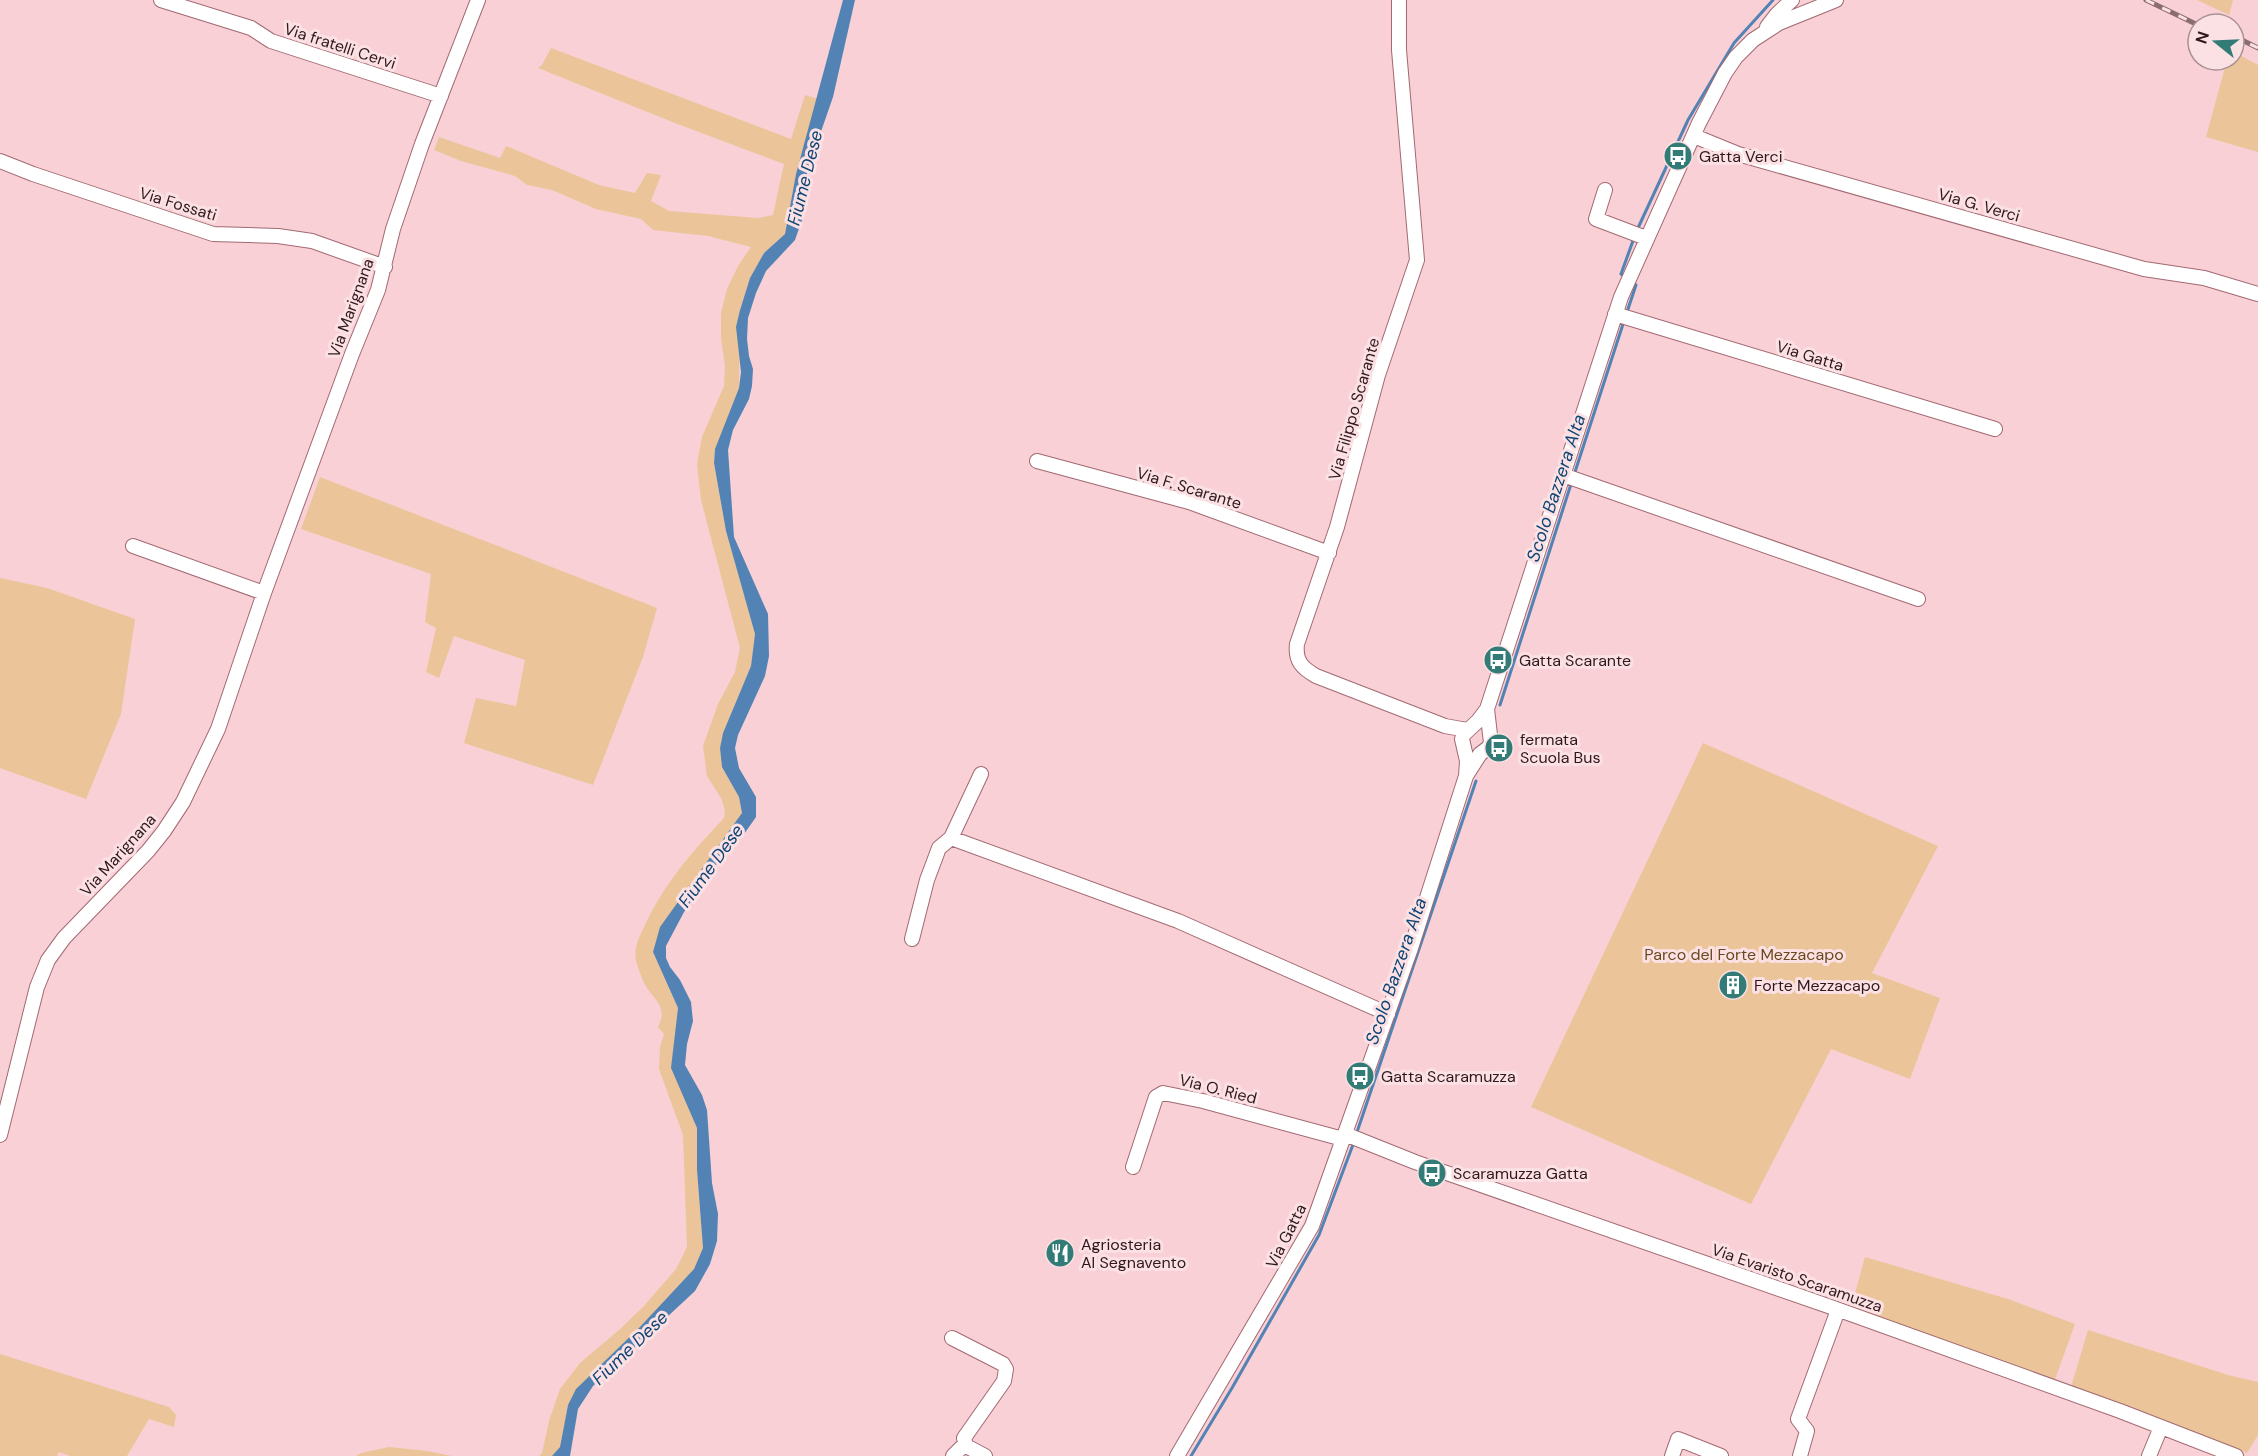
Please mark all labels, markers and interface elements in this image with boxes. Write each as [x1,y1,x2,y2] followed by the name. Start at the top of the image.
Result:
[2186,12,2246,72] north arrow
[281,18,399,74] street label: Via fratelli Cervi
[2190,29,2214,46] text: N
[782,128,828,228] water label: Fiume Dese
[1662,140,1694,172] bus stop icon: Gatta Verci
[1699,146,1782,167] place label: Gatta Verci
[137,182,219,226] street label: Via Fossati
[1936,183,2022,227] street label: Via G. Verci
[323,255,379,361] street label: Via Marignana
[1324,335,1384,483] street label: Via Filippo Scarante
[1774,336,1846,376] street label: Via Gatta
[1521,411,1591,565] water label: Scolo Bazzera Alta
[1134,462,1244,514] street label: Via F. Scarante
[1482,644,1514,676] bus stop icon: Gatta Scarante
[1519,650,1631,671] place label: Gatta Scarante
[1520,729,1600,768] place label: fermata Scuola Bus
[1483,732,1515,764] bus stop icon: fermata Scuola Bus
[75,809,161,901] street label: Via Marignana
[673,820,749,912] water label: Fiume Dese
[1360,894,1432,1048] water label: Scolo Bazzera Alta
[1644,944,1844,965] park label: Parco del Forte Mezzacapo
[1717,969,1749,1001] building icon: Forte Mezzacapo
[1754,975,1880,996] place label: Forte Mezzacapo
[1344,1060,1376,1092] bus stop icon: Gatta Scaramuzza
[1381,1066,1516,1087] place label: Gatta Scaramuzza
[1177,1069,1259,1109] street label: Via O. Ried
[1416,1157,1448,1189] bus stop icon: Scaramuzza Gatta
[1453,1163,1588,1184] place label: Scaramuzza Gatta
[1261,1200,1311,1272] street label: Via Gatta
[1081,1234,1186,1273] place label: Agriosteria Al Segnavento
[1044,1237,1076,1269] restaurant icon: Agriosteria Al Segnavento
[1709,1239,1885,1317] street label: Via Evaristo Scaramuzza
[587,1306,673,1390] water label: Fiume Dese

